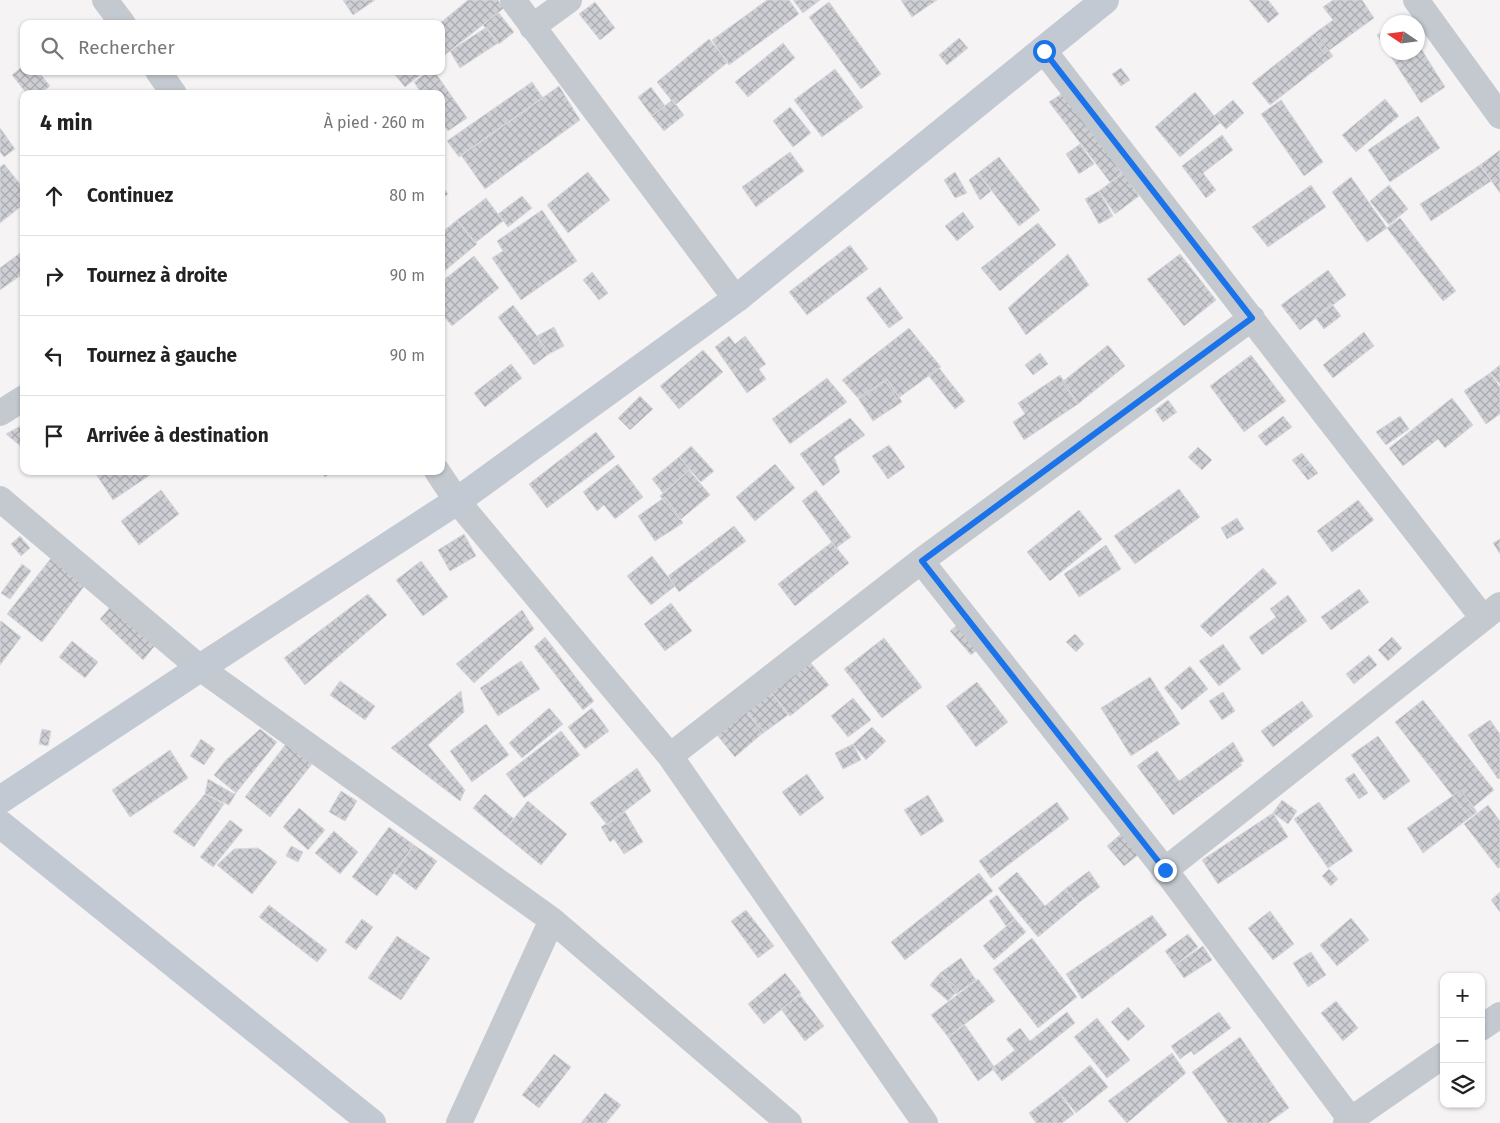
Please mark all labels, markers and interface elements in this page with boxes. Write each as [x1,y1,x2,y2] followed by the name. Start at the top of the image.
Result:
[1380,15,1425,60] north arrow
[20,20,445,75] search box
[38,34,66,62] icon: search
[78,36,175,59] text: Rechercher
[1033,40,1056,63] route start
[40,110,93,136] text: 4 min
[324,113,425,132] text: À pied · 260 m
[40,182,68,210] icon: ahead
[87,184,173,207] text: Continuez
[389,186,425,205] text: 80 m
[40,262,68,290] icon: right
[87,264,228,287] text: Tournez à droite
[390,266,425,285] text: 90 m
[40,342,68,370] icon: left
[87,344,237,367] text: Tournez à gauche
[390,346,425,365] text: 90 m
[40,422,68,450] icon: arrive
[87,424,269,447] text: Arrivée à destination
[1154,859,1177,882] route end
[1440,973,1485,1108] map controls
[1440,973,1485,1018] button: +
[1440,1018,1485,1063] button: −
[1440,1063,1485,1108] button: layers

